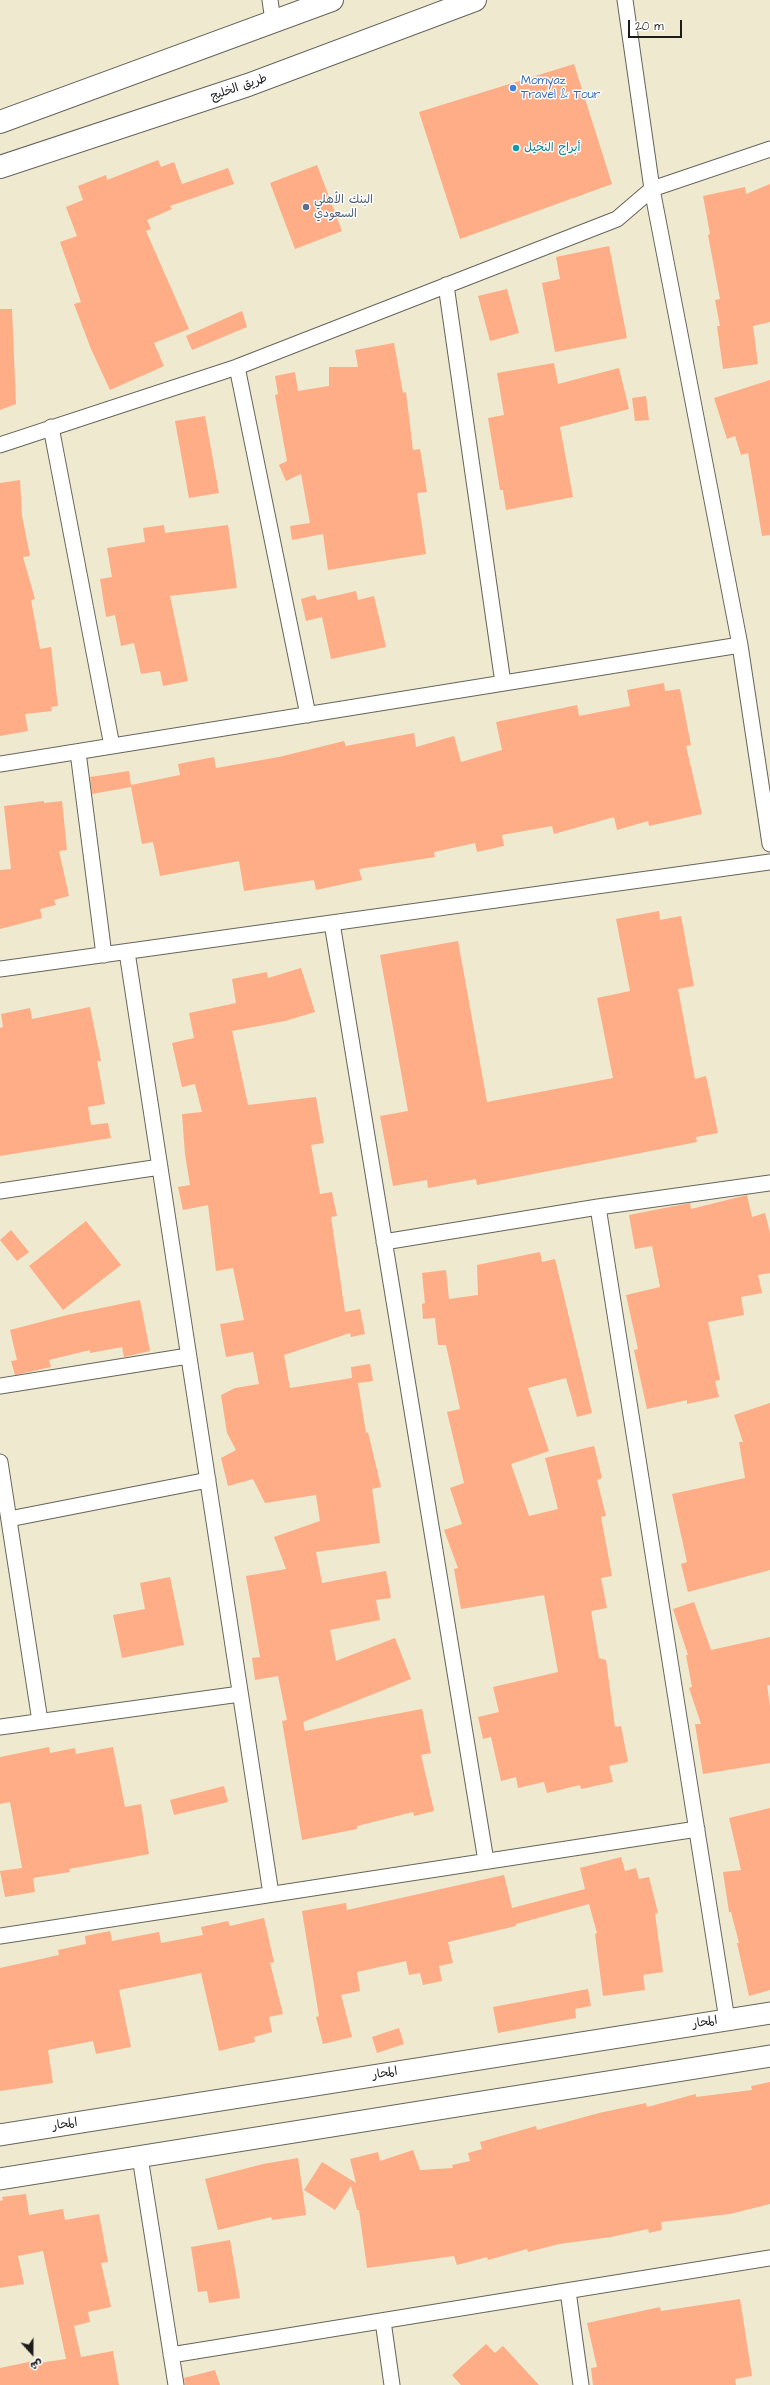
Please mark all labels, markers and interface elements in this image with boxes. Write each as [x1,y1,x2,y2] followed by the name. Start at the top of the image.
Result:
[630,12,684,38] scale bar
[635,18,664,35] text: 20 m
[209,72,269,104] street label: طريق الخليج
[521,74,600,102] place label: Momyaz Travel & Tour
[508,83,518,93] marker: Momyaz Travel & Tour
[524,141,580,155] place label: أبراج النخيل
[511,143,521,153] marker: أبراج النخيل
[314,193,373,221] place label: البنك الأهلي السعودي
[301,202,311,212] marker: البنك الأهلي السعودي
[691,2014,719,2032] street label: المحار
[371,2065,399,2083] street label: المحار
[51,2116,79,2134] street label: المحار
[12,2333,52,2373] north arrow
[28,2355,45,2374] text: ش

